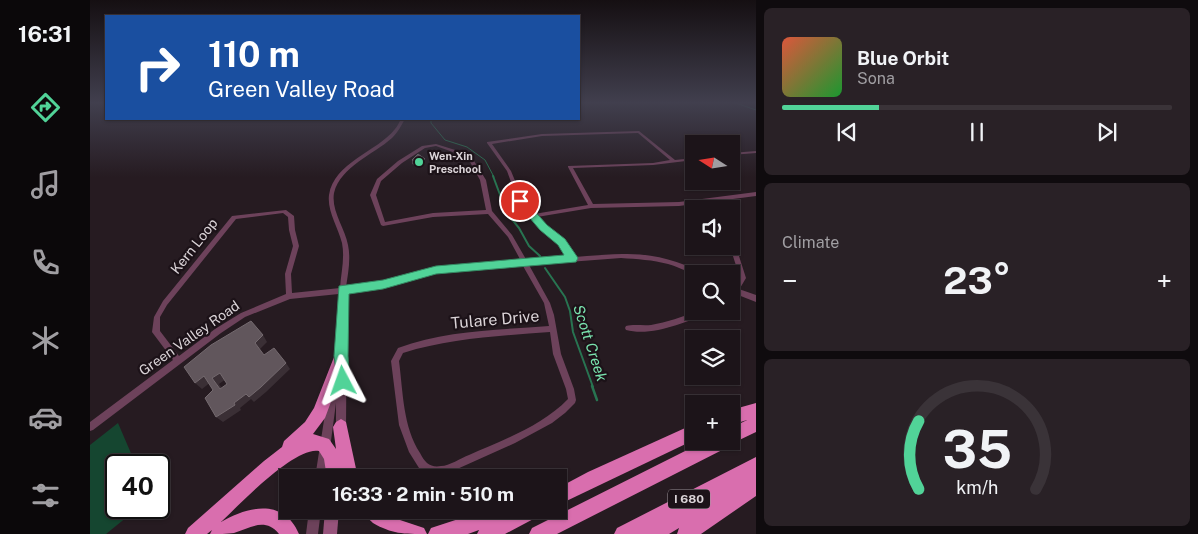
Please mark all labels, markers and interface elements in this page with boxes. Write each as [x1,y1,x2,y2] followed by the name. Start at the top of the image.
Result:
[18,21,72,47] text: 16:31
[208,34,300,75] text: 110 m
[125,35,190,100] icon: right
[857,47,949,69] text: Blue Orbit
[857,69,895,88] text: Sona
[208,76,395,102] text: Green Valley Road
[28,90,63,125] icon: directions
[833,118,861,146] icon: previous
[963,118,991,146] icon: pause
[1093,118,1121,146] icon: next
[685,135,740,190] north arrow
[685,135,740,450] map controls
[429,150,482,175] place label: Wen-Xin Preschool
[413,156,425,168] marker: Wen-Xin Preschool
[28,167,63,202] icon: music
[499,180,541,222] pin
[506,187,534,215] icon: arrive
[685,200,740,255] button: sound
[167,215,221,277] street label: Kern Loop
[782,233,839,252] text: Climate
[28,245,63,280] icon: phone
[943,258,1011,303] text: 23°
[782,264,798,297] text: −
[1156,264,1172,297] text: +
[685,265,740,320] button: search
[136,297,242,379] street label: Green Valley Road
[570,302,611,384] water label: Scott Creek
[450,306,540,333] street label: Tulare Drive
[28,323,63,358] icon: climate
[685,330,740,385] button: layers
[316,354,368,406] position arrow
[685,395,740,450] button: +
[28,400,63,435] icon: car
[942,419,1012,480] text: 35
[105,454,170,519] speed limit sign: 40
[956,477,998,498] text: km/h
[28,478,63,513] icon: filters
[332,483,514,505] text: 16:33 · 2 min · 510 m
[668,489,710,508] road number: I 680

